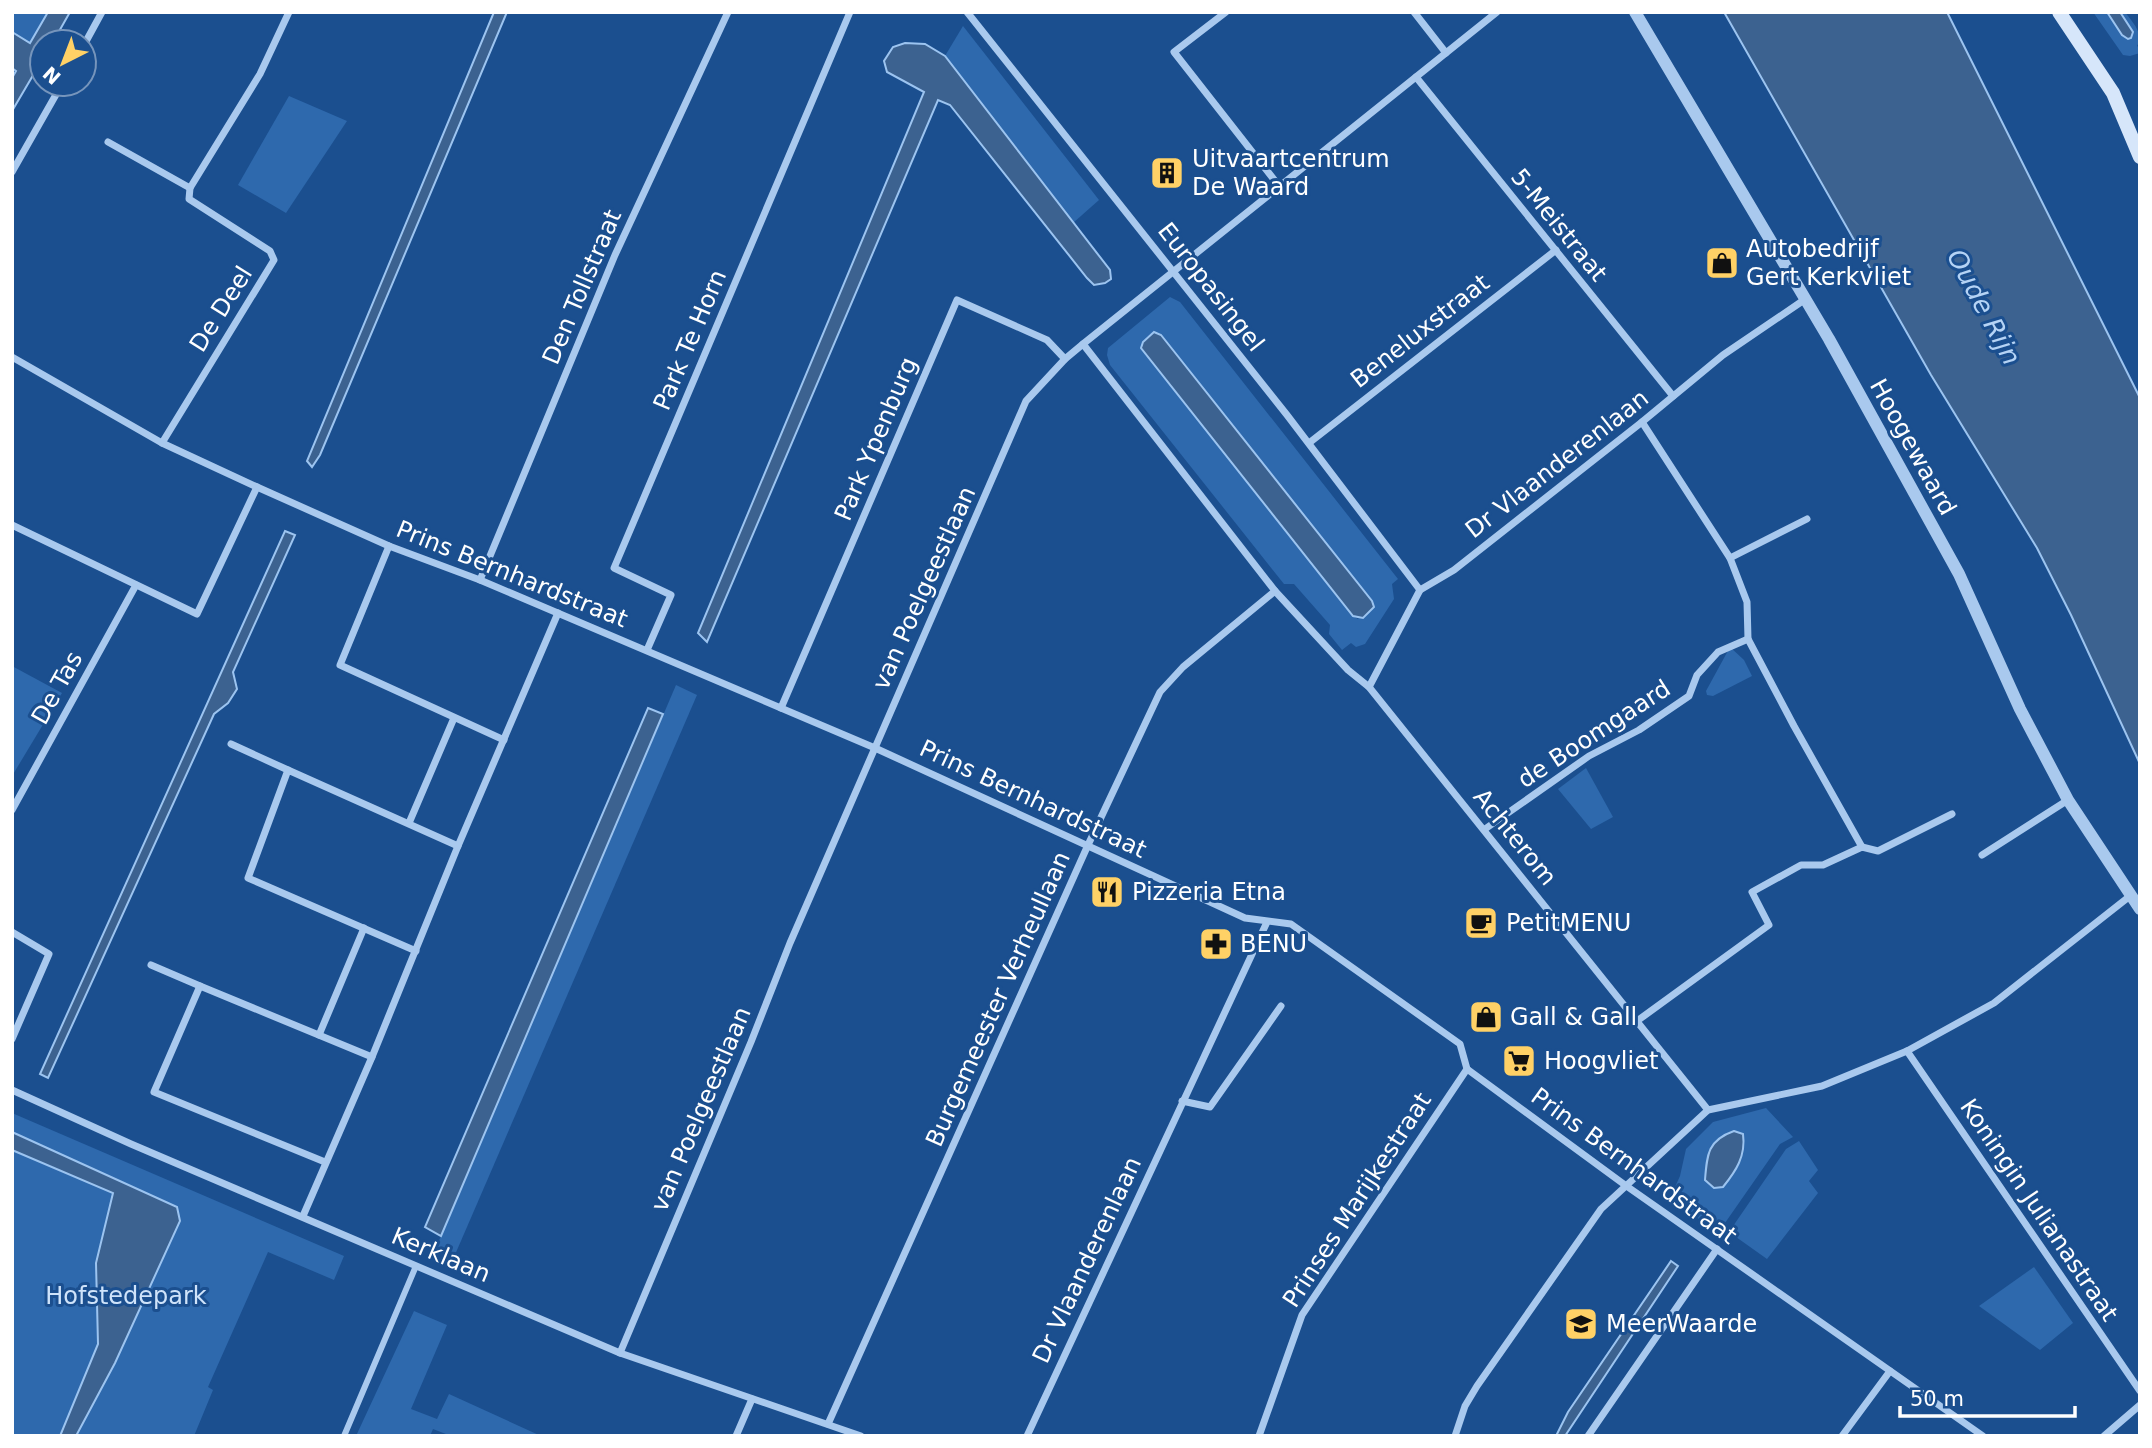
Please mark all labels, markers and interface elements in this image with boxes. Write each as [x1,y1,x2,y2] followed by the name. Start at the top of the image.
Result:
[28,28,98,98] north arrow
[38,62,65,89] text: N
[1192,145,1390,201] place label: Uitvaartcentrum De Waard
[1148,154,1186,192] building icon: Uitvaartcentrum De Waard
[1505,163,1613,287] street label: 5-Meistraat
[537,205,627,369] street label: Den Tollstraat
[1152,217,1270,357] street label: Europasingel
[1746,235,1911,291] place label: Autobedrijf Gert Kerkvliet
[1703,244,1741,282] shop icon: Autobedrijf Gert Kerkvliet
[1941,244,2027,370] water label: Oude Rijn
[184,261,258,357] street label: De Deel
[648,266,732,414] street label: Park Te Horn
[1345,268,1495,394] street label: Beneluxstraat
[829,353,923,525] street label: Park Ypenburg
[1864,374,1962,520] street label: Hoogewaard
[1460,384,1654,544] street label: Dr Vlaanderenlaan
[867,482,981,694] street label: van Poelgeestlaan
[392,515,632,633] street label: Prins Bernhardstraat
[26,647,88,729] street label: De Tas
[1512,674,1676,794] street label: de Boomgaard
[915,734,1151,864] street label: Prins Bernhardstraat
[1468,783,1562,891] street label: Achterom
[920,847,1076,1151] street label: Burgemeester Verheullaan
[1088,873,1126,911] restaurant icon: Pizzeria Etna
[1132,878,1286,906] place label: Pizzeria Etna
[1462,904,1500,942] cafe icon: PetitMENU
[1506,909,1631,937] place label: PetitMENU
[1197,925,1235,963] pharmacy icon: BENU
[1240,930,1307,958] place label: BENU
[1467,998,1505,1036] shop icon: Gall & Gall
[645,1003,757,1215] street label: van Poelgeestlaan
[1510,1003,1637,1031] place label: Gall & Gall
[1500,1042,1538,1080] supermarket icon: Hoogvliet
[1544,1047,1658,1075] place label: Hoogvliet
[1526,1082,1742,1250] street label: Prins Bernhardstraat
[1277,1087,1437,1313] street label: Prinses Marijkestraat
[1954,1094,2124,1326] street label: Koningin Julianastraat
[1027,1152,1147,1368] street label: Dr Vlaanderenlaan
[387,1222,495,1288] street label: Kerklaan
[45,1282,207,1310] park label: Hofstedepark
[1562,1305,1600,1343] school or university icon: MeerWaarde
[1606,1310,1757,1338] place label: MeerWaarde
[1900,1374,2075,1418] scale bar
[1910,1387,1964,1411] text: 50 m

